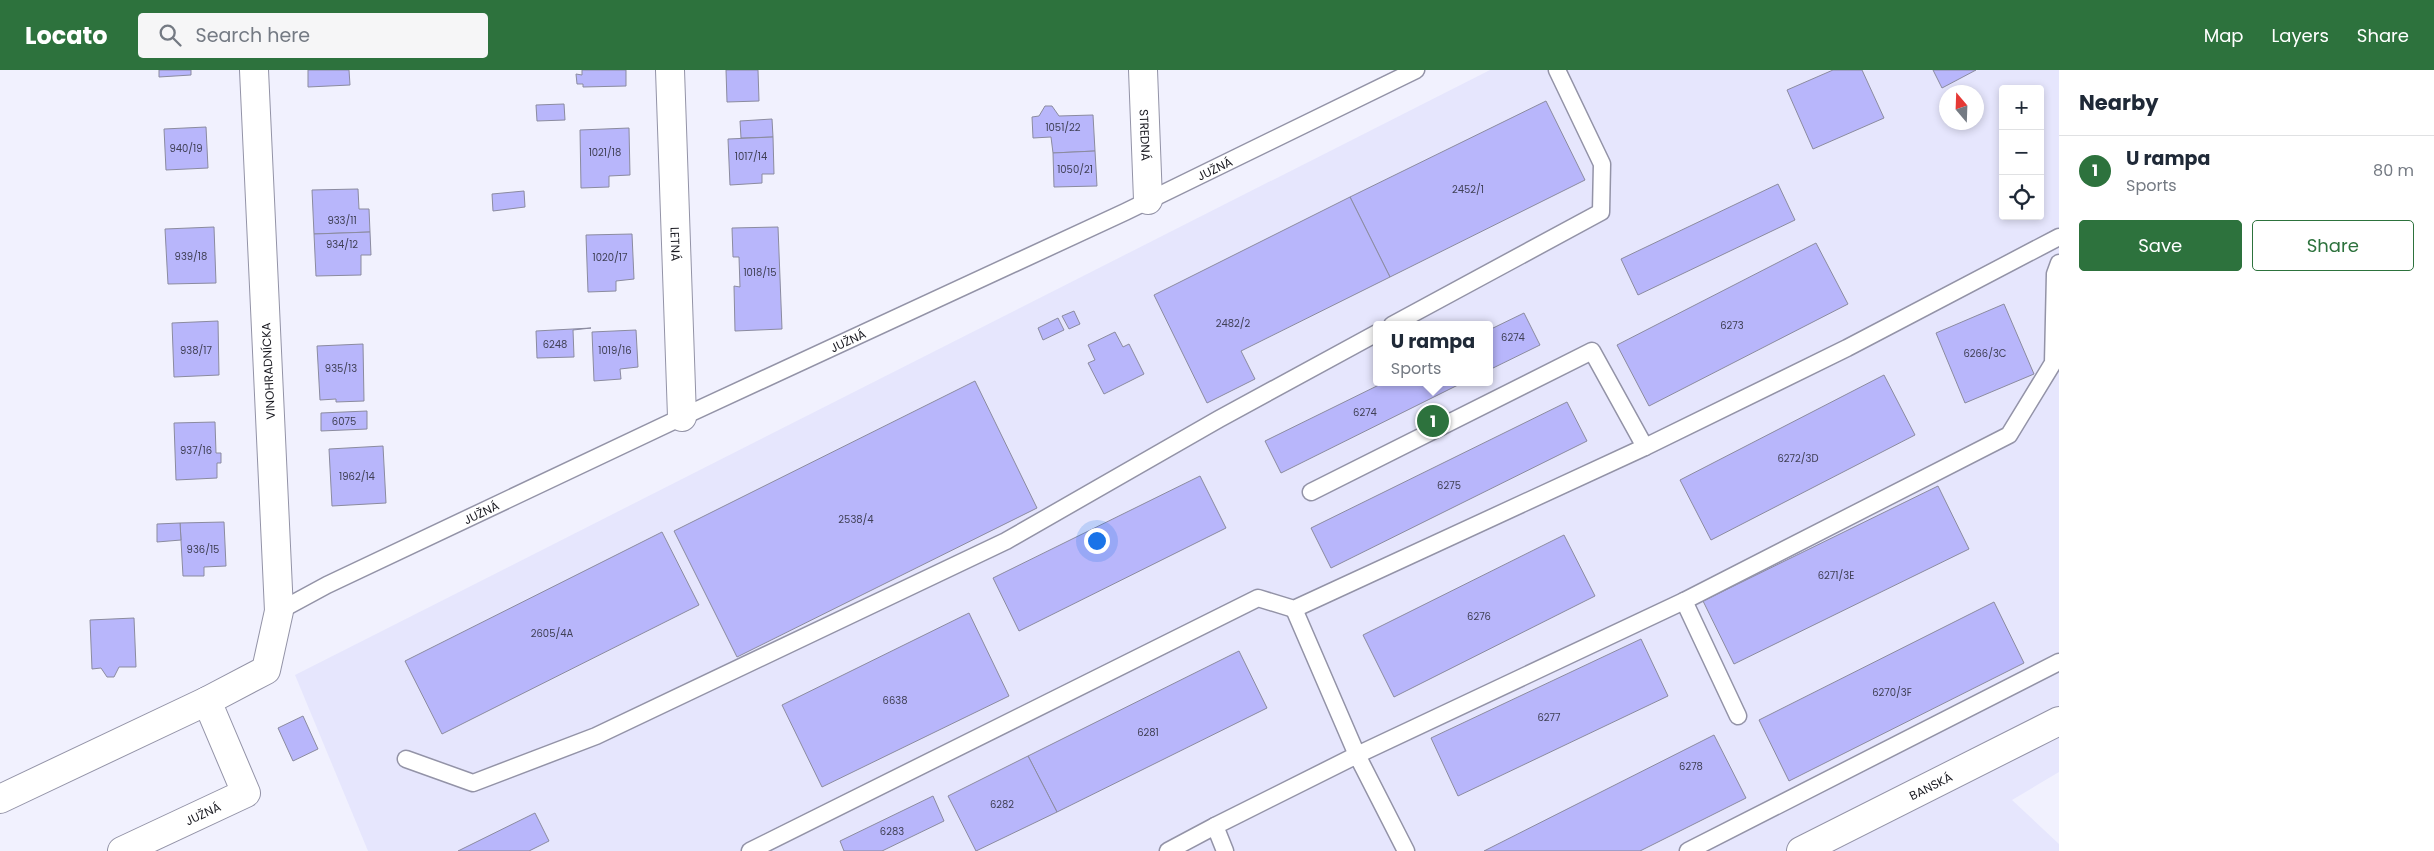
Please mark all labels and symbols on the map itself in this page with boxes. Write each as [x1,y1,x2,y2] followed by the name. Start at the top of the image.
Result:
[1939,85,1984,130] north arrow
[1136,109,1155,161] street label: STREDNÁ
[1045,120,1081,135] house number: 1051/22
[169,141,203,156] house number: 940/19
[589,145,621,160] house number: 1021/18
[735,149,767,164] house number: 1017/14
[1194,152,1235,184] street label: JUŽNÁ
[1057,162,1093,177] house number: 1050/21
[1452,182,1484,197] house number: 2452/1
[327,213,357,228] house number: 933/11
[667,226,685,261] street label: LETNÁ
[326,237,358,252] house number: 934/12
[175,249,207,264] house number: 939/18
[593,250,628,265] house number: 1020/17
[743,265,777,280] house number: 1018/15
[1216,316,1251,331] house number: 2482/2
[1720,318,1744,333] house number: 6273
[257,322,279,420] street label: VINOHRADNÍCKA
[827,325,868,356] street label: JUŽNÁ
[1501,330,1525,345] house number: 6274
[543,337,567,352] house number: 6248
[180,343,212,358] house number: 938/17
[598,343,632,358] house number: 1019/16
[1963,346,2007,361] house number: 6266/3C
[325,361,357,376] house number: 935/13
[1417,402,1449,440] pin: 1
[1353,405,1377,420] house number: 6274
[332,414,356,429] house number: 6075
[180,443,212,458] house number: 937/16
[1777,451,1819,466] house number: 6272/3D
[339,469,375,484] house number: 1962/14
[1437,478,1461,493] house number: 6275
[460,496,502,528] street label: JUŽNÁ
[838,512,874,527] house number: 2538/4
[1084,528,1110,554] your location
[187,542,219,557] house number: 936/15
[1818,568,1854,583] house number: 6271/3E
[1467,609,1491,624] house number: 6276
[531,626,573,641] house number: 2605/4A
[1872,685,1912,700] house number: 6270/3F
[883,693,907,708] house number: 6638
[1537,710,1561,725] house number: 6277
[1137,725,1159,740] house number: 6281
[1679,759,1703,774] house number: 6278
[1906,768,1955,804] street label: BANSKÁ
[990,797,1014,812] house number: 6282
[182,798,223,829] street label: JUŽNÁ
[880,824,904,839] house number: 6283

